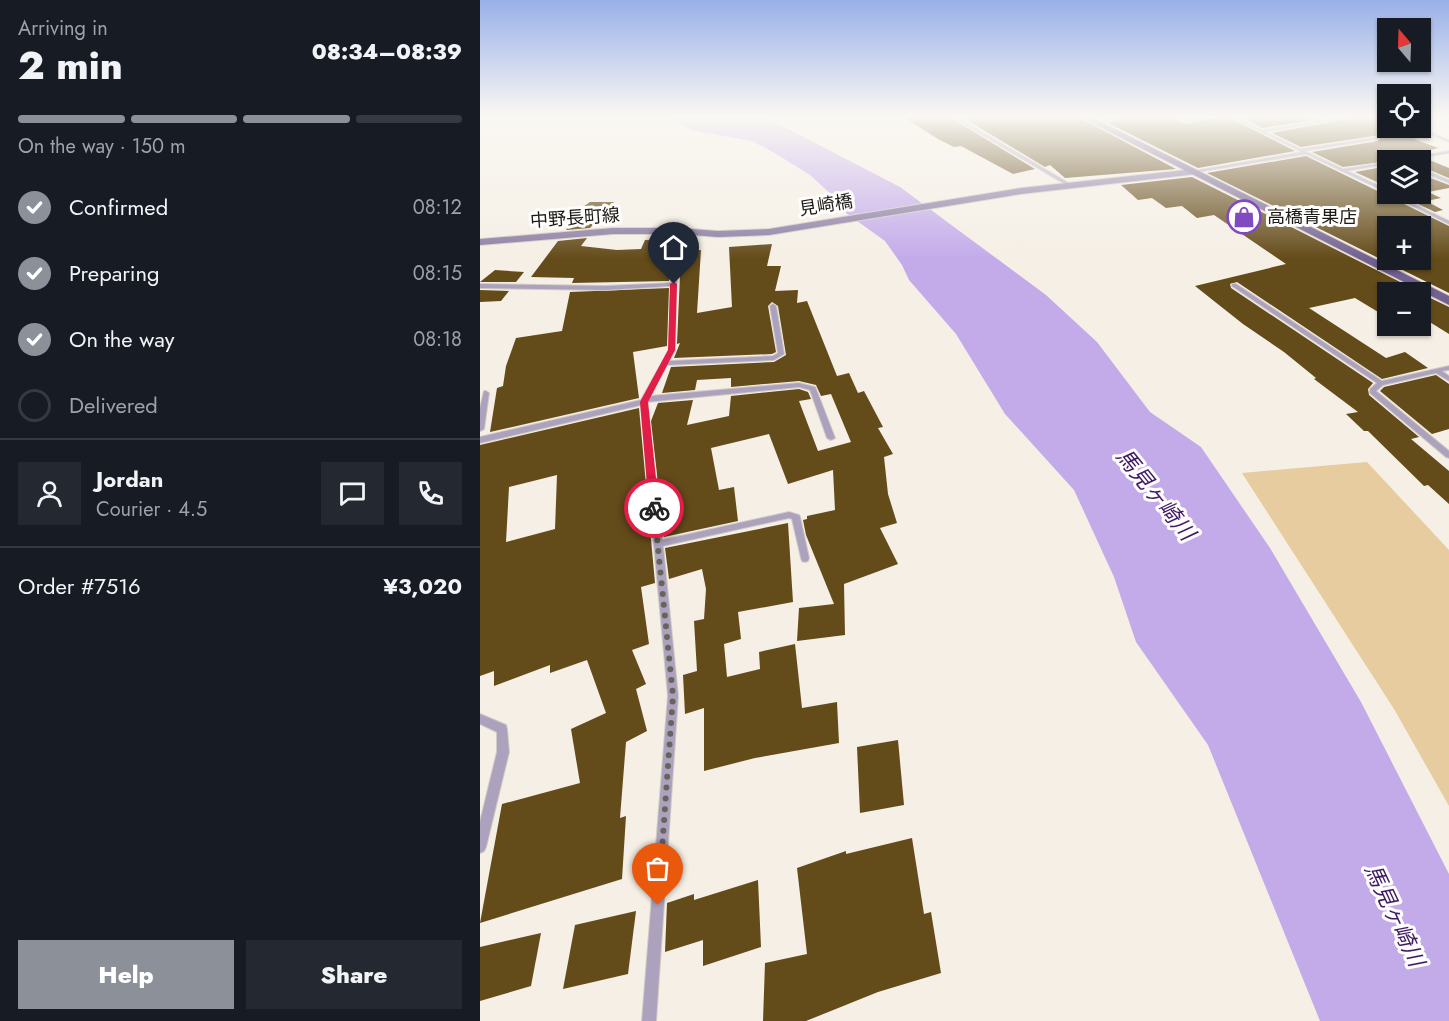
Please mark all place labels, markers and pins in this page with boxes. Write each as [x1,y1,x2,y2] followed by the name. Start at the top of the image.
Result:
[1226,199,1262,235] shop icon: 高橋青果店
[1267,204,1357,230] place label: 高橋青果店
[648,222,699,284] pin
[632,843,683,905] pin

